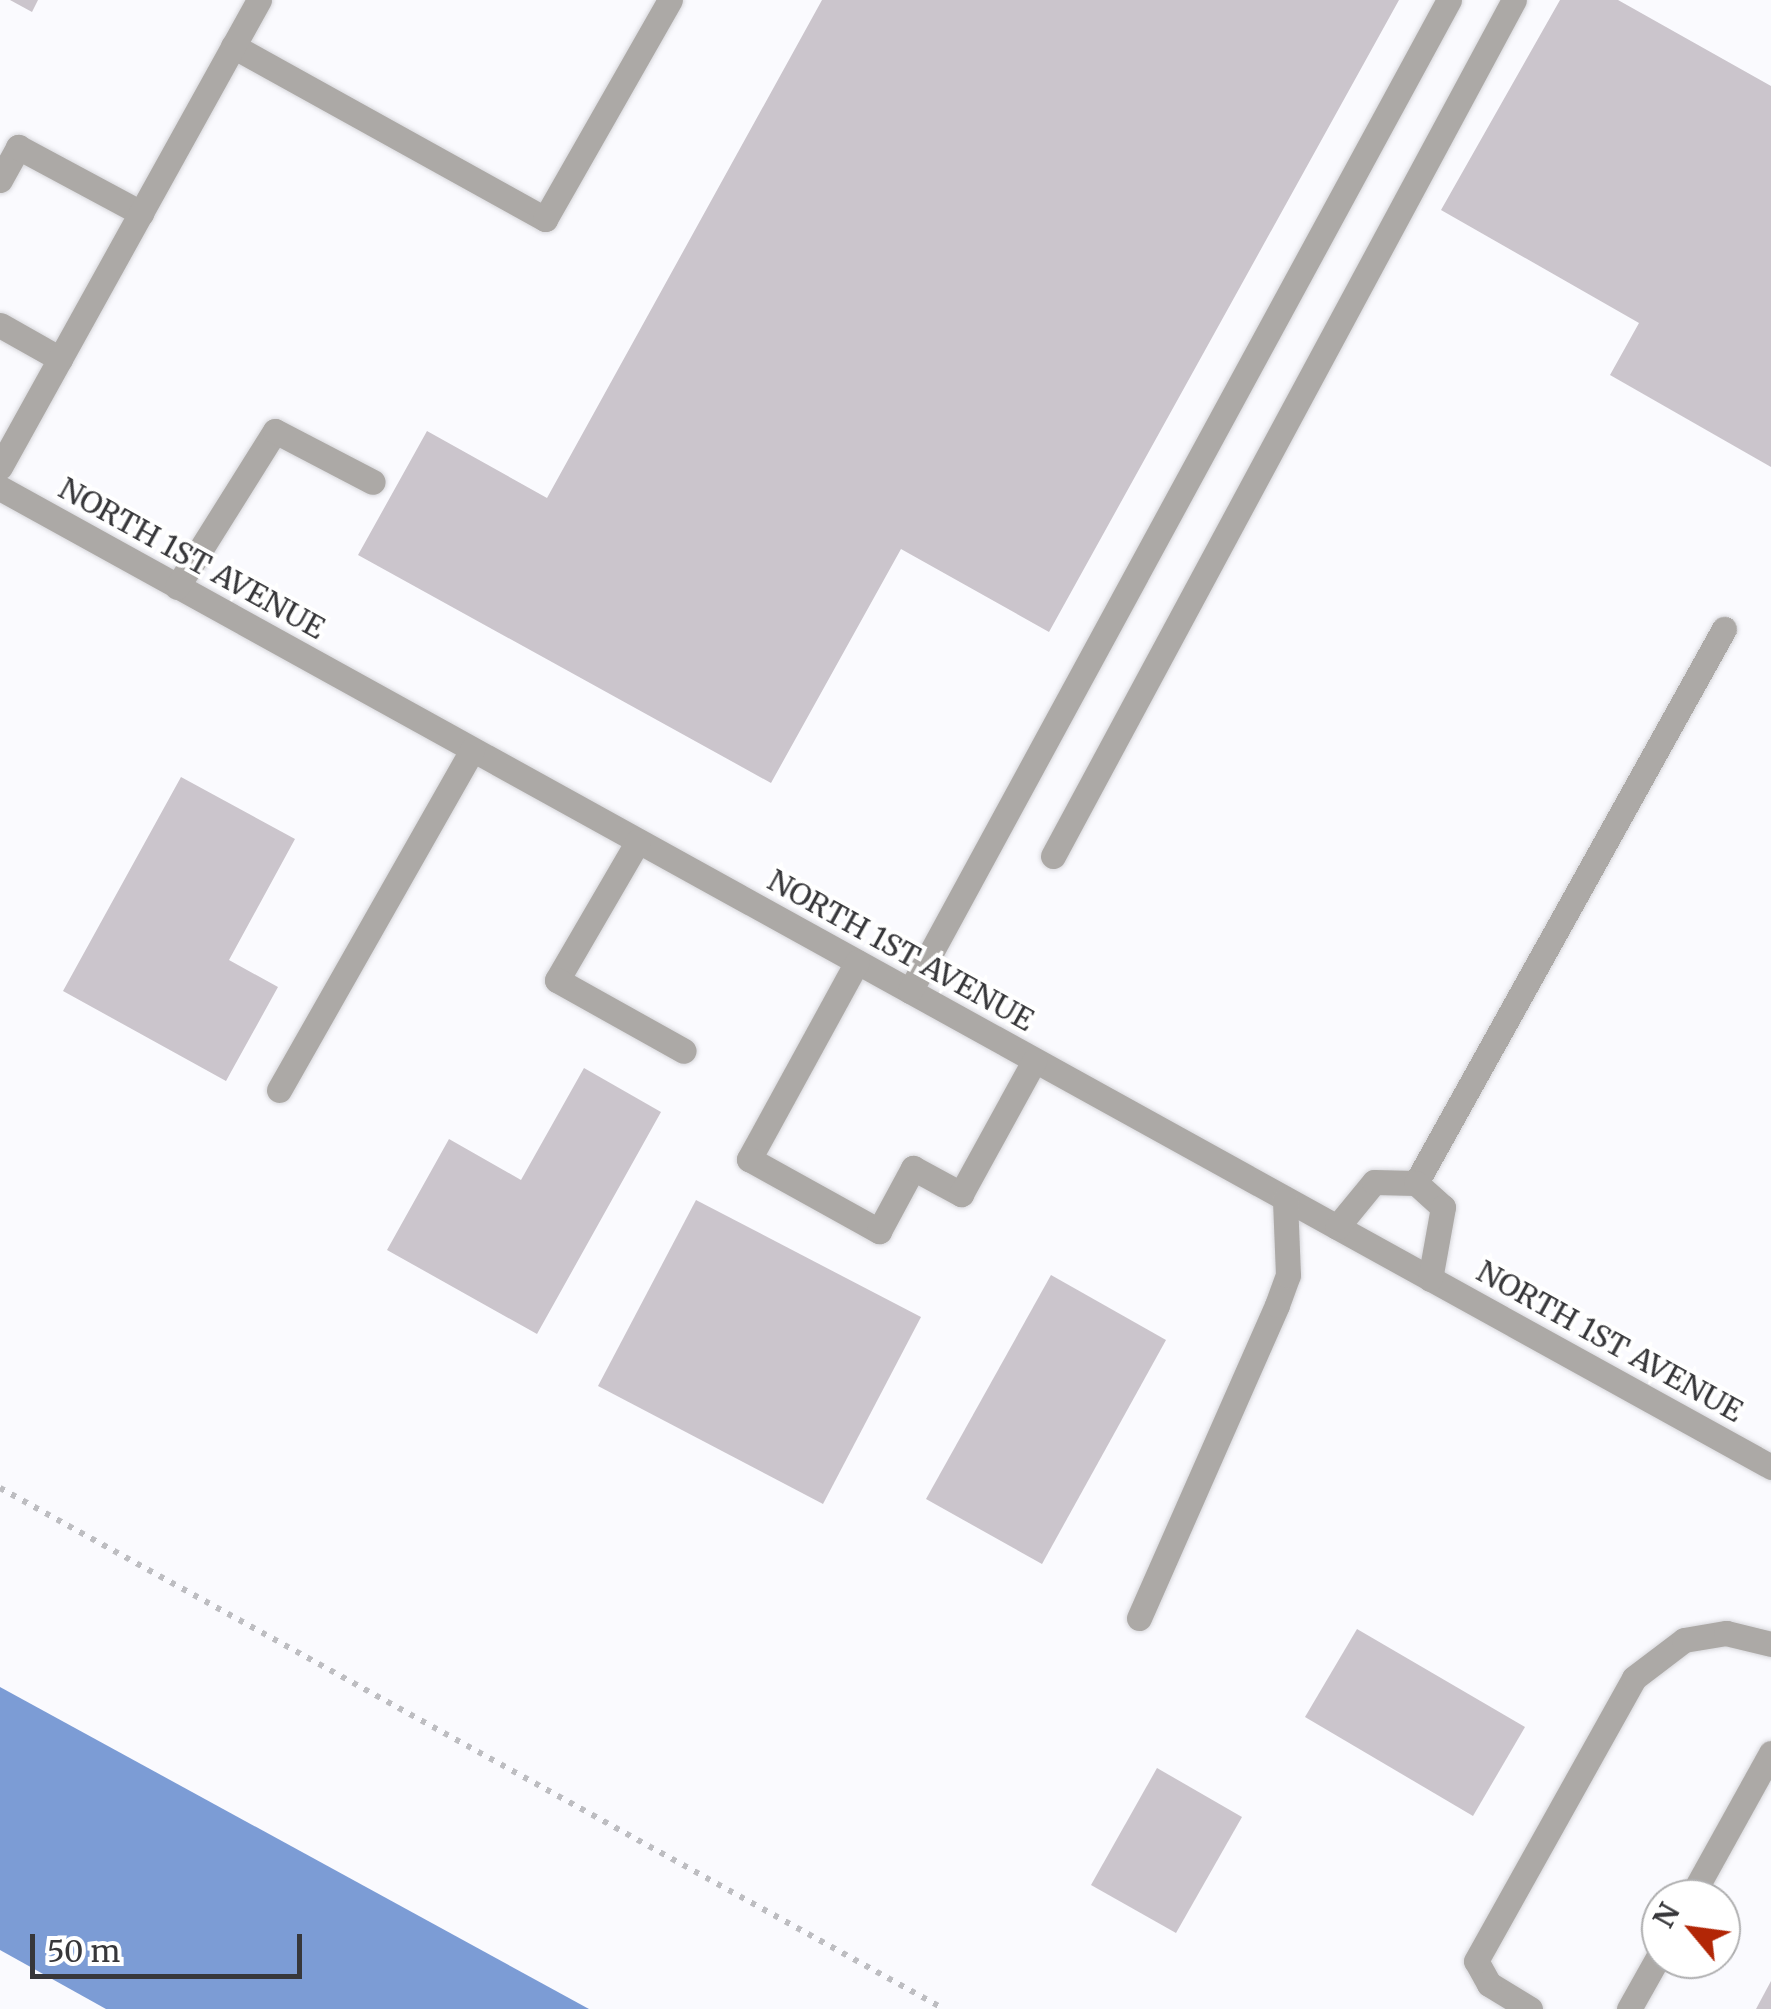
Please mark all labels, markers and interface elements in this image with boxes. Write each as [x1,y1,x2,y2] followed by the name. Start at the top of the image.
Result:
[53,470,331,646] street label: NORTH 1ST AVENUE
[762,862,1040,1038] street label: NORTH 1ST AVENUE
[1471,1253,1749,1429] street label: NORTH 1ST AVENUE
[1641,1879,1741,1979] north arrow
[1645,1897,1688,1934] text: N
[35,1914,308,1976] scale bar
[47,1932,120,1970] text: 50 m

